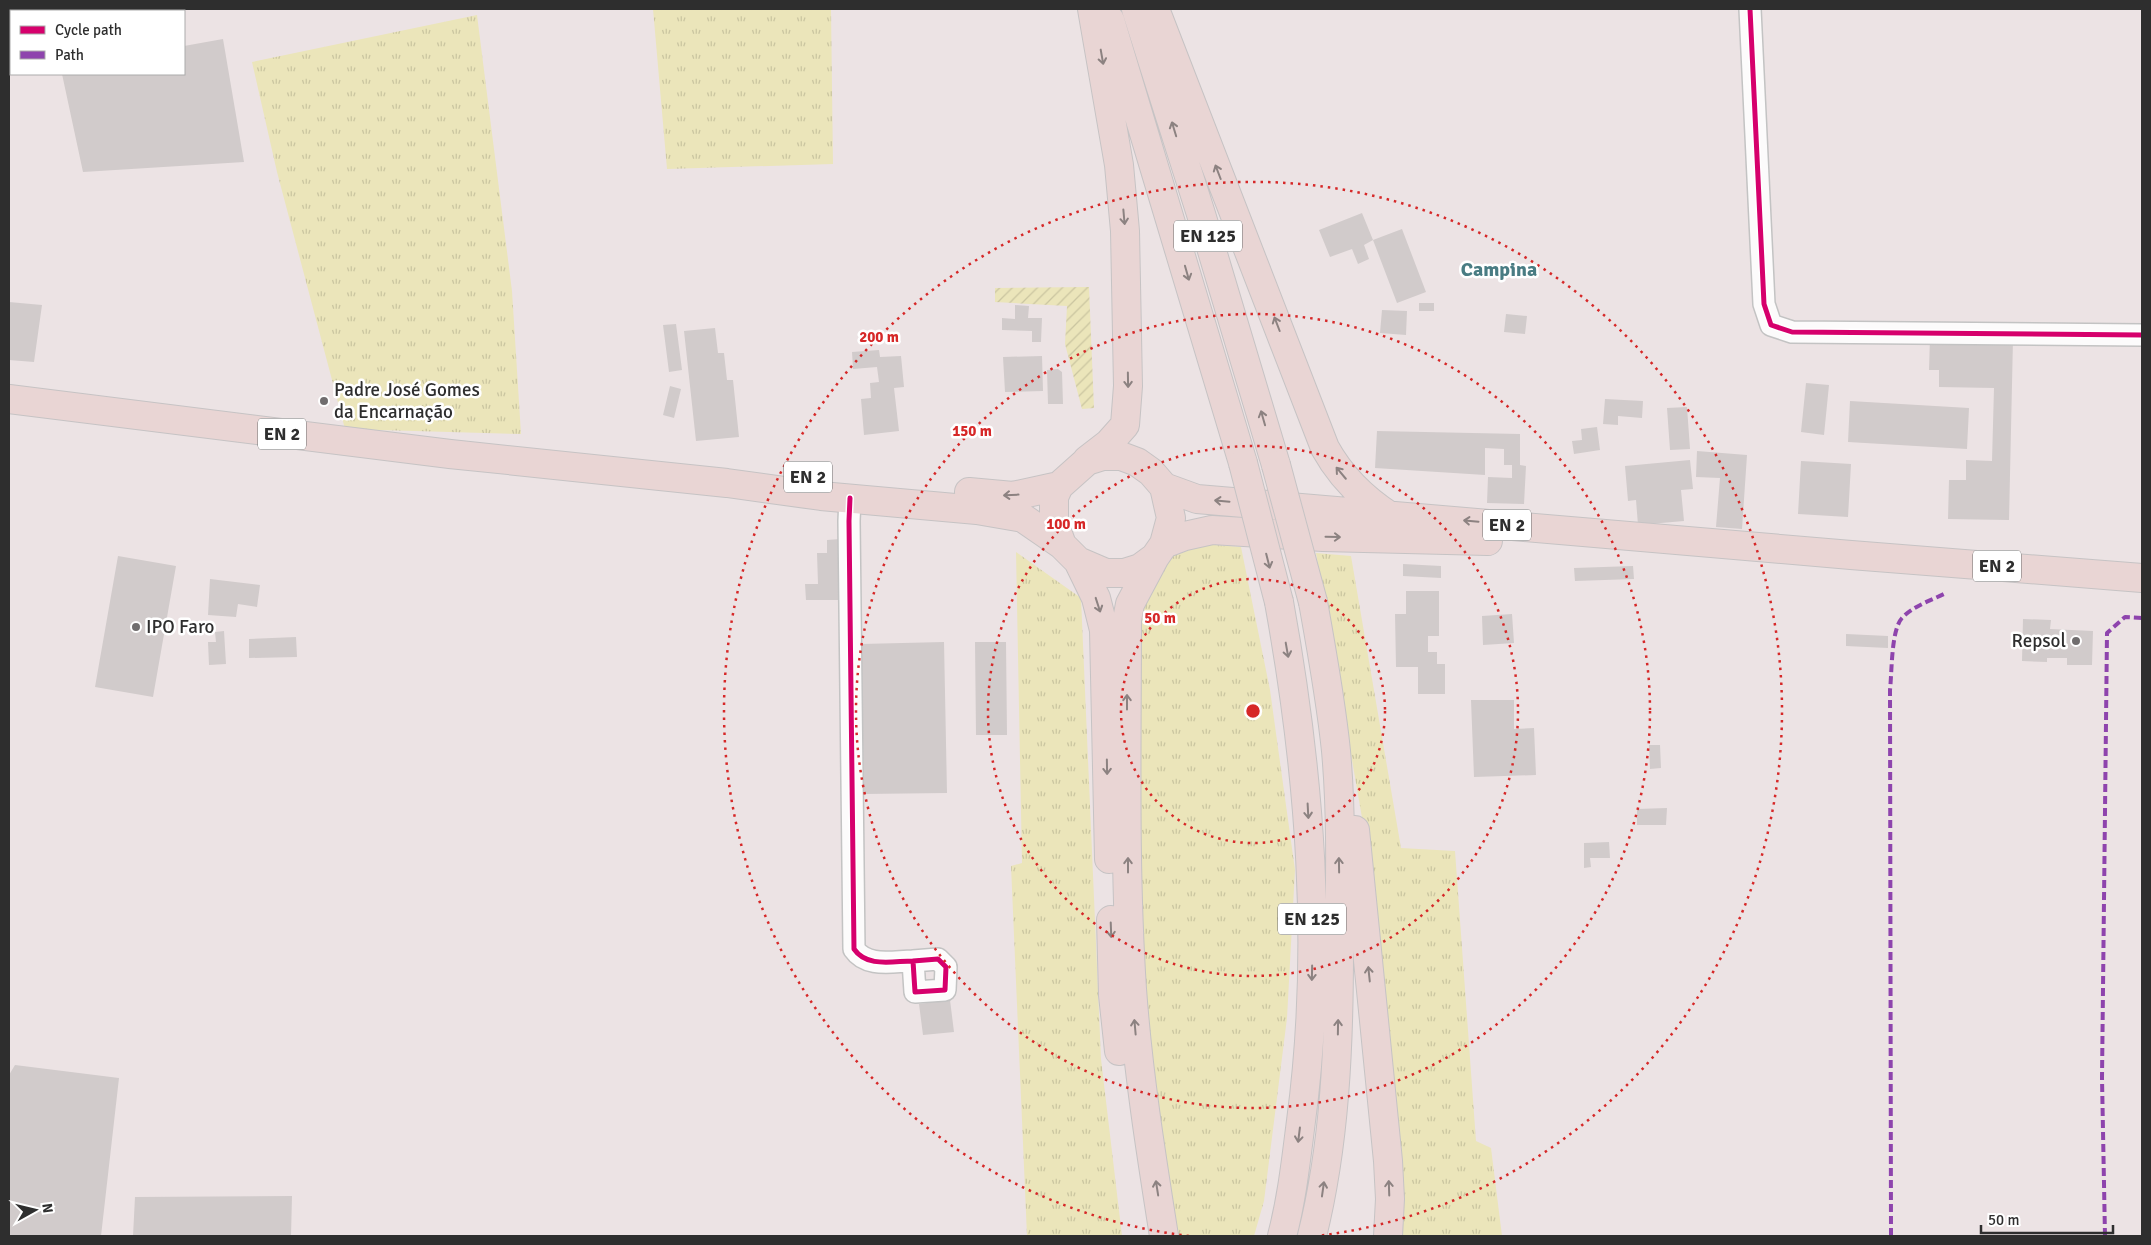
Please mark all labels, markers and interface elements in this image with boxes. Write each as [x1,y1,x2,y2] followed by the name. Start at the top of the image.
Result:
[10,10,185,75] legend
[55,21,122,39] text: Cycle path
[55,46,84,64] text: Path
[1097,48,1107,64] one-way arrow
[1169,121,1179,137] one-way arrow
[1213,165,1222,180] one-way arrow
[1119,209,1129,225] one-way arrow
[1174,220,1242,252] road number: EN 125
[1461,257,1537,282] district label: Campina
[1182,265,1192,281] one-way arrow
[1272,317,1281,332] one-way arrow
[859,328,899,346] text: 200 m
[1123,372,1133,388] one-way arrow
[334,378,480,424] place label: Padre José Gomes da Encarnação
[318,395,330,407] marker: Padre José Gomes da Encarnação
[1257,411,1267,427] one-way arrow
[258,418,306,449] road number: EN 2
[952,422,992,440] text: 150 m
[784,462,832,492] road number: EN 2
[1335,466,1346,479] one-way arrow
[1003,490,1019,499] one-way arrow
[1215,496,1231,506] one-way arrow
[1483,510,1531,540] road number: EN 2
[1046,515,1086,533] text: 100 m
[1464,516,1480,526] one-way arrow
[1324,532,1341,542] one-way arrow
[1973,550,2021,582] road number: EN 2
[1264,552,1273,568] one-way arrow
[1094,597,1104,613] one-way arrow
[1144,609,1176,627] text: 50 m
[146,615,215,639] place label: IPO Faro
[130,621,142,633] marker: IPO Faro
[2011,629,2066,653] place label: Repsol
[2070,635,2082,647] marker: Repsol
[1283,641,1293,657] one-way arrow
[1122,695,1132,711] one-way arrow
[1244,702,1262,720] centre of rings
[1102,758,1112,775] one-way arrow
[1303,803,1312,819] one-way arrow
[1123,857,1133,874] one-way arrow
[1334,857,1344,873] one-way arrow
[1278,904,1346,934] road number: EN 125
[1106,921,1116,937] one-way arrow
[1307,965,1317,981] one-way arrow
[1364,966,1374,982] one-way arrow
[1131,1019,1140,1035] one-way arrow
[1334,1019,1343,1035] one-way arrow
[1294,1127,1304,1143] one-way arrow
[1151,1180,1161,1196] one-way arrow
[1385,1180,1394,1196] one-way arrow
[1318,1181,1328,1197] one-way arrow
[10,1185,60,1235] north arrow
[38,1202,56,1214] text: N
[1981,1202,2114,1234] scale bar
[1988,1211,2019,1229] text: 50 m

